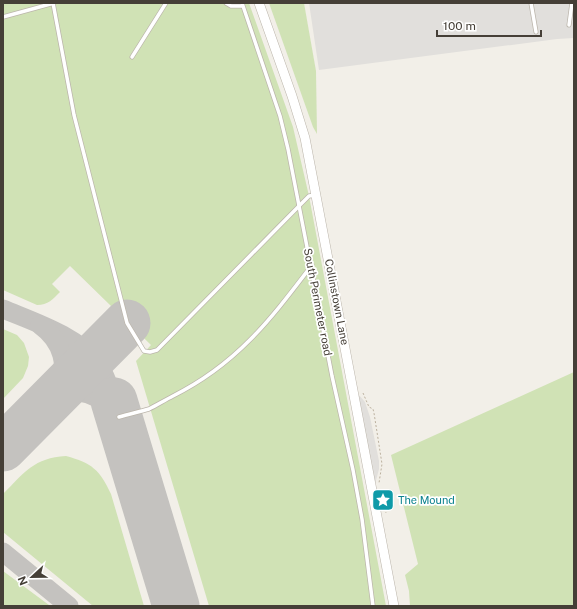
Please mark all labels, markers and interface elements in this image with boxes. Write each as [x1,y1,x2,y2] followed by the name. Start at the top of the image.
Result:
[437,12,541,38] scale bar
[443,19,476,33] text: 100 m
[302,247,334,357] street label: South Perimeter road
[323,258,351,346] street label: Collinstown Lane
[370,487,396,513] place icon: The Mound
[398,494,455,506] place label: The Mound
[12,557,52,597] north arrow
[16,575,30,587] text: N

